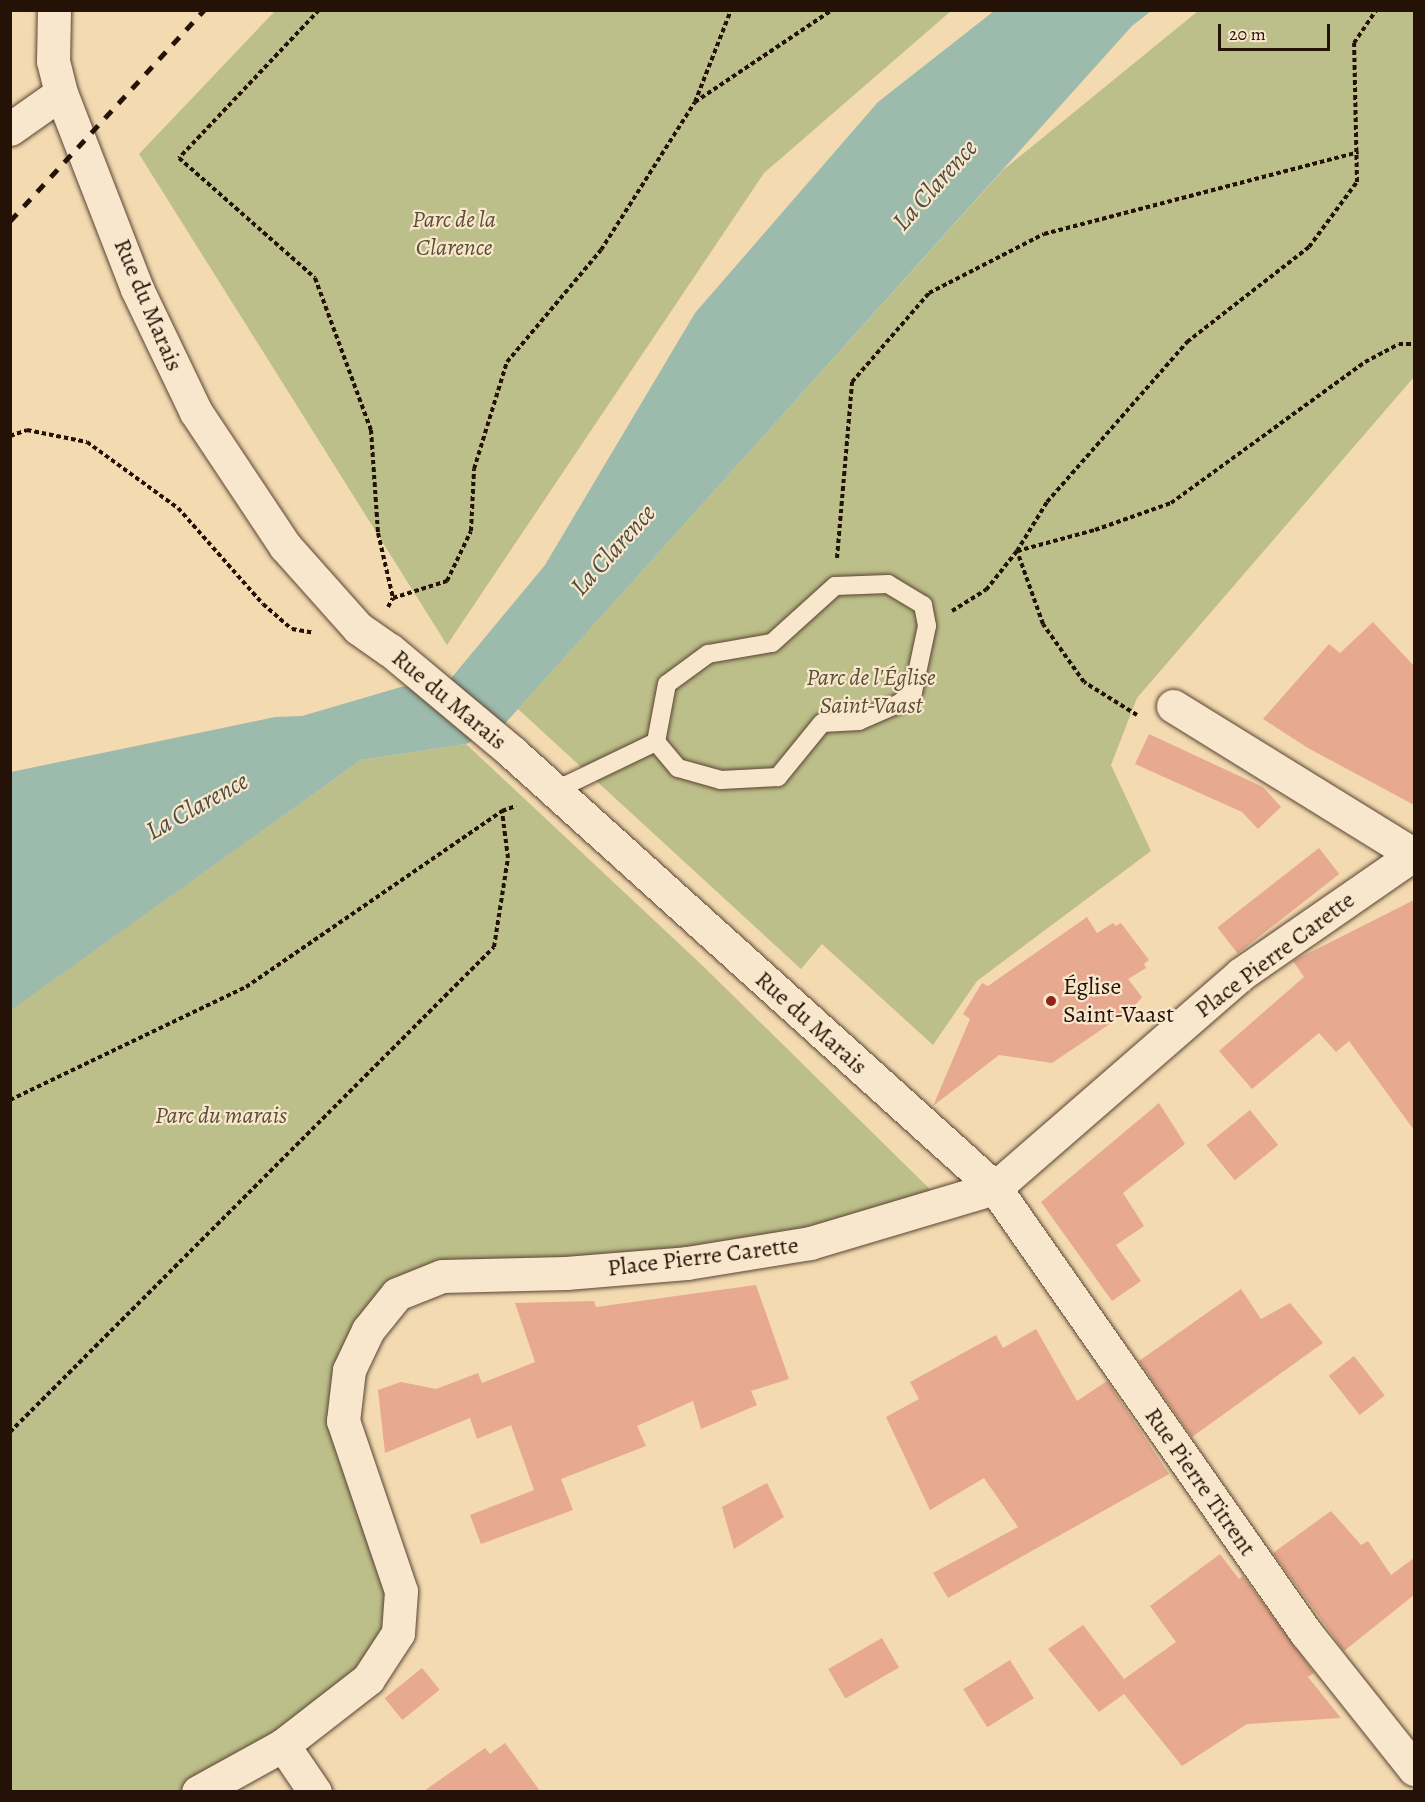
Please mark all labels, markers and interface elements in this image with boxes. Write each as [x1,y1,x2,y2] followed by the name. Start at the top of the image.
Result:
[1221,12,1334,50] scale bar
[1229,22,1266,46] text: 20 m
[886,133,984,237] water label: La Clarence
[412,206,496,262] park label: Parc de la Clarence
[107,235,189,375] street label: Rue du Marais
[564,498,662,602] water label: La Clarence
[386,644,512,756] street label: Rue du Marais
[806,664,936,720] park label: Parc de l'Église Saint-Vaast
[140,765,254,847] water label: La Clarence
[1190,886,1360,1024] street label: Place Pierre Carette
[749,965,873,1081] street label: Rue du Marais
[1063,973,1174,1029] place label: Église Saint-Vaast
[1044,994,1058,1008] marker: Église Saint-Vaast
[155,1102,287,1130] park label: Parc du marais
[606,1231,800,1283] street label: Place Pierre Carette
[1138,1402,1262,1562] street label: Rue Pierre Titrent

